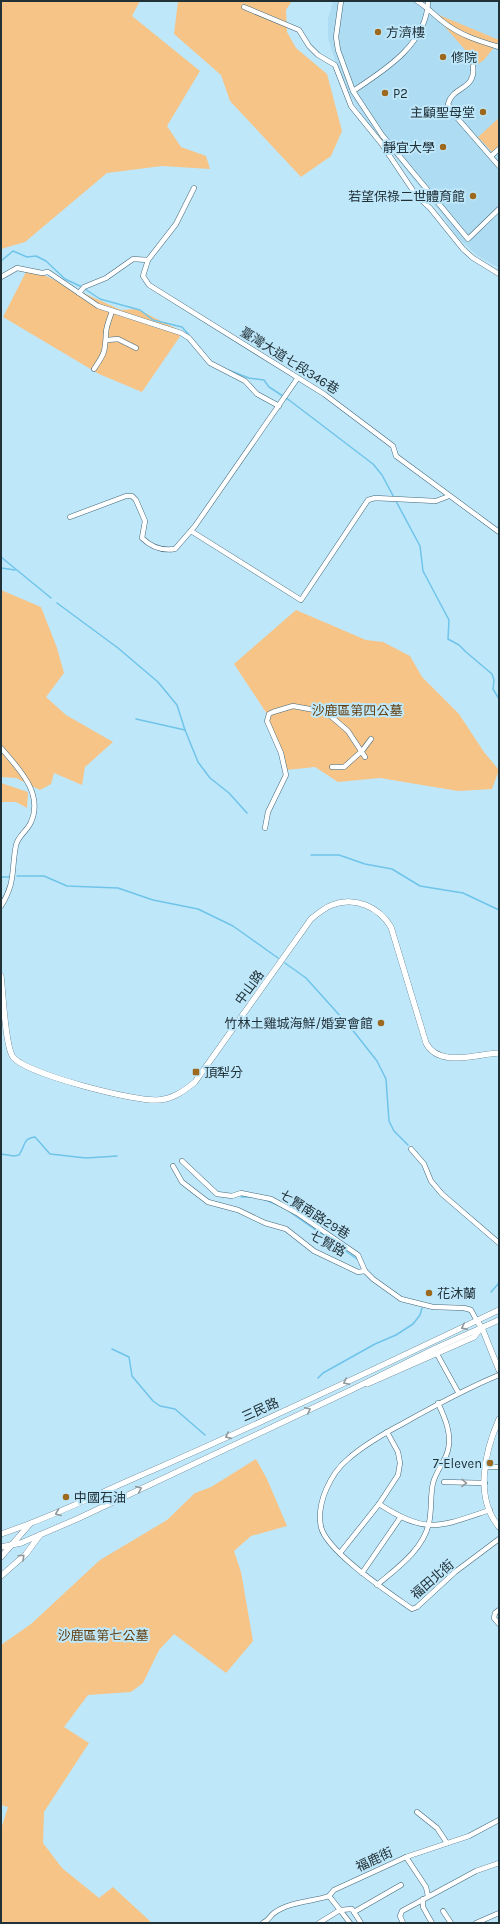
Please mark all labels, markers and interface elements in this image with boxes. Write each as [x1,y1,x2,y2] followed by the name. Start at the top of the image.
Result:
[386,25,425,40] place label: 方濟樓
[373,27,383,37] marker: 方濟樓
[451,50,477,65] place label: 修院
[438,52,448,62] marker: 修院
[393,86,408,101] place label: P2
[380,88,390,98] marker: P2
[410,105,475,120] place label: 主顧聖母堂
[478,107,488,117] marker: 主顧聖母堂
[383,140,435,155] place label: 靜宜大學
[438,142,448,152] marker: 靜宜大學
[348,189,465,204] place label: 若望保祿二世體育館
[468,191,478,201] marker: 若望保祿二世體育館
[238,324,342,397] street label: 臺灣大道七段346巷
[311,703,403,718] park label: 沙鹿區第四公墓
[232,967,267,1007] street label: 中山路
[224,1016,373,1031] place label: 竹林土雞城海鮮/婚宴會館
[376,1018,386,1028] marker: 竹林土雞城海鮮/婚宴會館
[204,1065,243,1080] place label: 頂犁分
[191,1067,201,1077] marker: 頂犁分
[277,1187,353,1242] street label: 七賢南路29巷
[307,1227,348,1259] street label: 七賢路
[437,1286,476,1301] place label: 花沐蘭
[424,1288,434,1298] marker: 花沐蘭
[461,1322,468,1330] one-way arrow
[343,1377,351,1385] one-way arrow
[239,1395,281,1424] street label: 三民路
[304,1407,311,1415] one-way arrow
[225,1431,232,1439] one-way arrow
[433,1456,482,1471] place label: 7-Eleven
[485,1458,495,1468] marker: 7-Eleven
[461,1478,467,1487] one-way arrow
[135,1486,143,1494] one-way arrow
[74,1490,126,1505] place label: 中國石油
[61,1492,71,1502] marker: 中國石油
[55,1508,62,1516] one-way arrow
[17,1554,25,1561] one-way arrow
[408,1557,457,1602] street label: 福田北街
[57,1628,149,1643] park label: 沙鹿區第七公墓
[353,1844,395,1874] street label: 福鹿街

